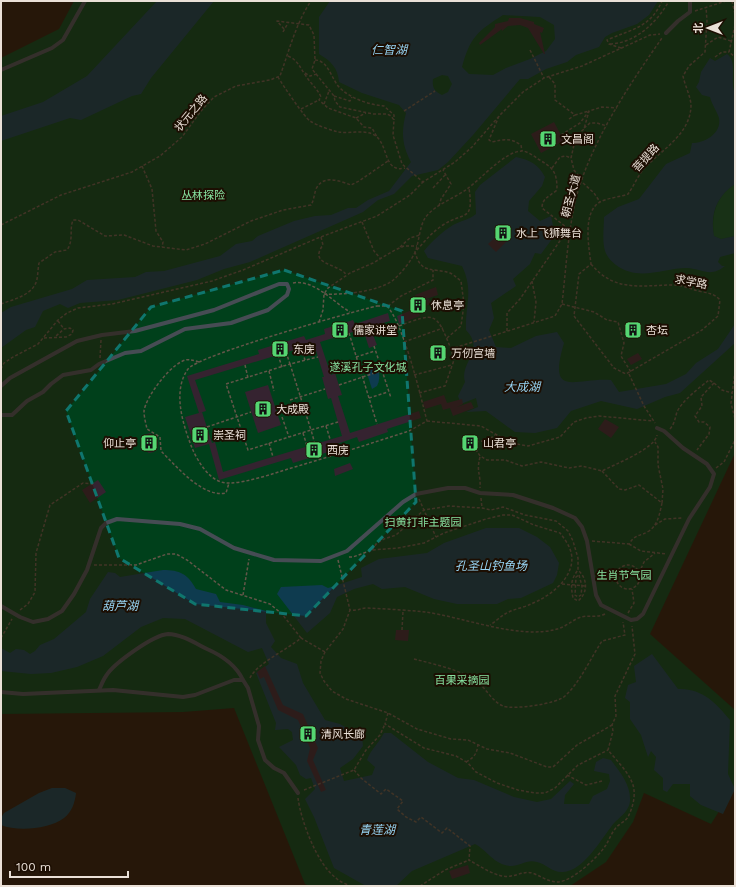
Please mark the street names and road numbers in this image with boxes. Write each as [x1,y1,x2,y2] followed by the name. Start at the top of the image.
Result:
[172,92,210,134] street label: 状元之路
[630,141,662,175] street label: 菩提路
[559,173,583,219] street label: 朝圣大道
[674,272,708,292] street label: 求学路

